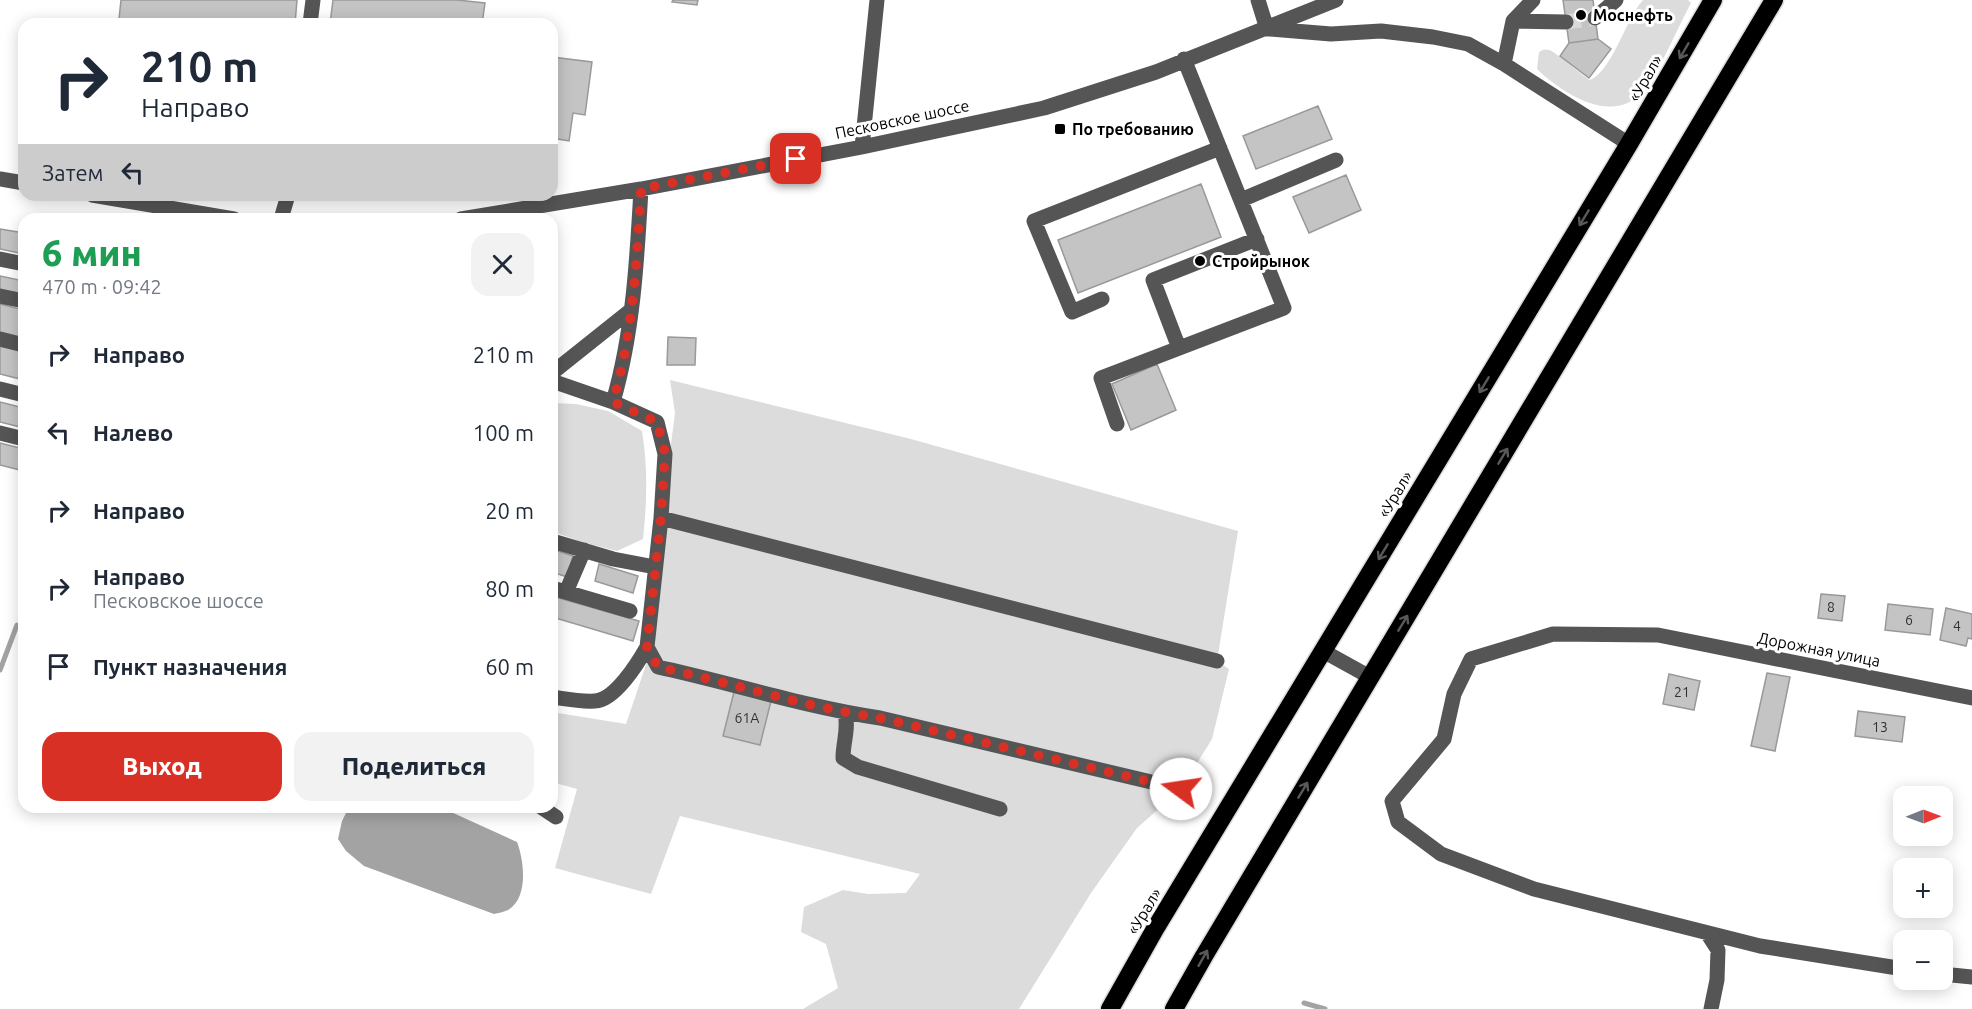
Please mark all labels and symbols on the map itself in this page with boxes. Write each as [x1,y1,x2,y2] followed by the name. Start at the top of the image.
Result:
[1593,6,1673,24] place label: Моснефть
[1574,8,1588,22] marker: Моснефть
[1677,42,1689,59] one-way arrow
[1624,51,1666,105] street label: «Урал»
[833,96,971,142] street label: Песковское шоссе
[1072,120,1194,138] place label: По требованию
[1053,122,1067,136] marker: По требованию
[770,133,821,184] pin
[1578,209,1590,226] one-way arrow
[1212,252,1310,270] place label: Стройрынок
[1193,254,1207,268] marker: Стройрынок
[1477,376,1489,393] one-way arrow
[1497,448,1509,465] one-way arrow
[1374,468,1416,520] street label: «Урал»
[1376,543,1388,560] one-way arrow
[1827,599,1835,615] house number: 8
[1905,612,1913,628] house number: 6
[1397,615,1409,632] one-way arrow
[1953,618,1961,634] house number: 4
[1756,628,1882,670] street label: Дорожная улица
[1674,684,1690,700] house number: 21
[735,710,759,726] house number: 61А
[1872,719,1888,735] house number: 13
[1149,757,1213,821] position arrow
[1297,782,1309,799] one-way arrow
[1893,786,1953,846] north arrow
[1123,885,1165,937] street label: «Урал»
[1197,950,1209,967] one-way arrow

